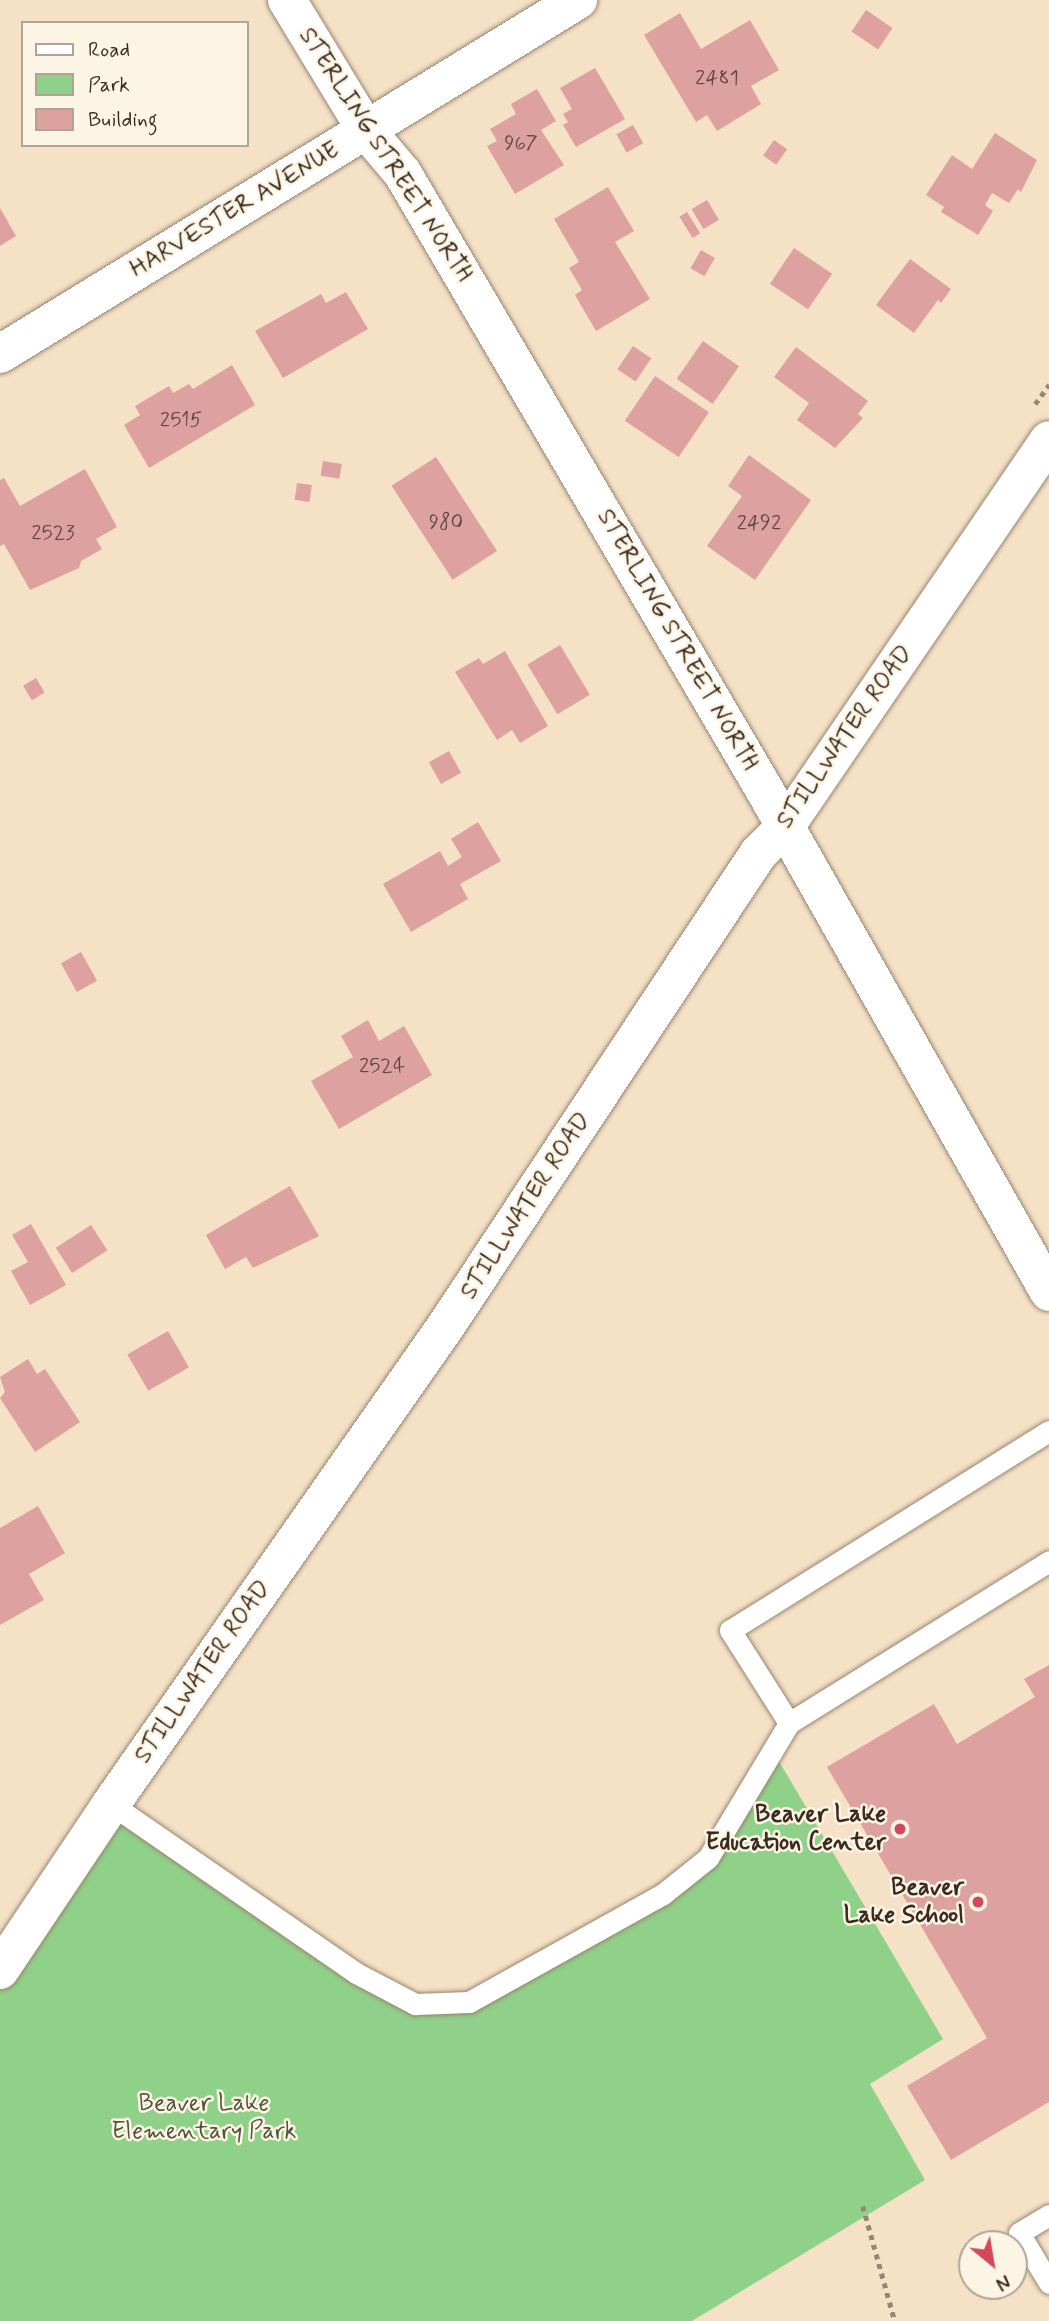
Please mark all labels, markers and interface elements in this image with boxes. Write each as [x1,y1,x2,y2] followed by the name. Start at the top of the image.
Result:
[21,21,248,147] legend
[291,21,479,289] street label: STERLING STREET NORTH
[88,36,130,64] text: Road
[695,65,739,91] house number: 2481
[88,71,130,99] text: Park
[88,106,158,134] text: Building
[504,130,538,156] house number: 967
[125,136,345,284] street label: HARVESTER AVENUE
[160,407,202,433] house number: 2515
[589,503,765,777] street label: STERLING STREET NORTH
[429,509,463,535] house number: 980
[737,510,781,536] house number: 2492
[31,520,75,546] house number: 2523
[771,640,919,834] street label: STILLWATER ROAD
[359,1053,405,1079] house number: 2524
[455,1108,597,1304] street label: STILLWATER ROAD
[129,1575,277,1769] street label: STILLWATER ROAD
[709,1801,886,1857] place label: Beaver Lake Education Center
[892,1821,908,1837] marker: Beaver Lake Education Center
[844,1874,964,1930] place label: Beaver Lake School
[970,1894,986,1910] marker: Beaver Lake School
[111,2090,297,2146] park label: Beaver Lake Elementary Park
[958,2230,1028,2300] north arrow
[991,2268,1014,2296] text: N

